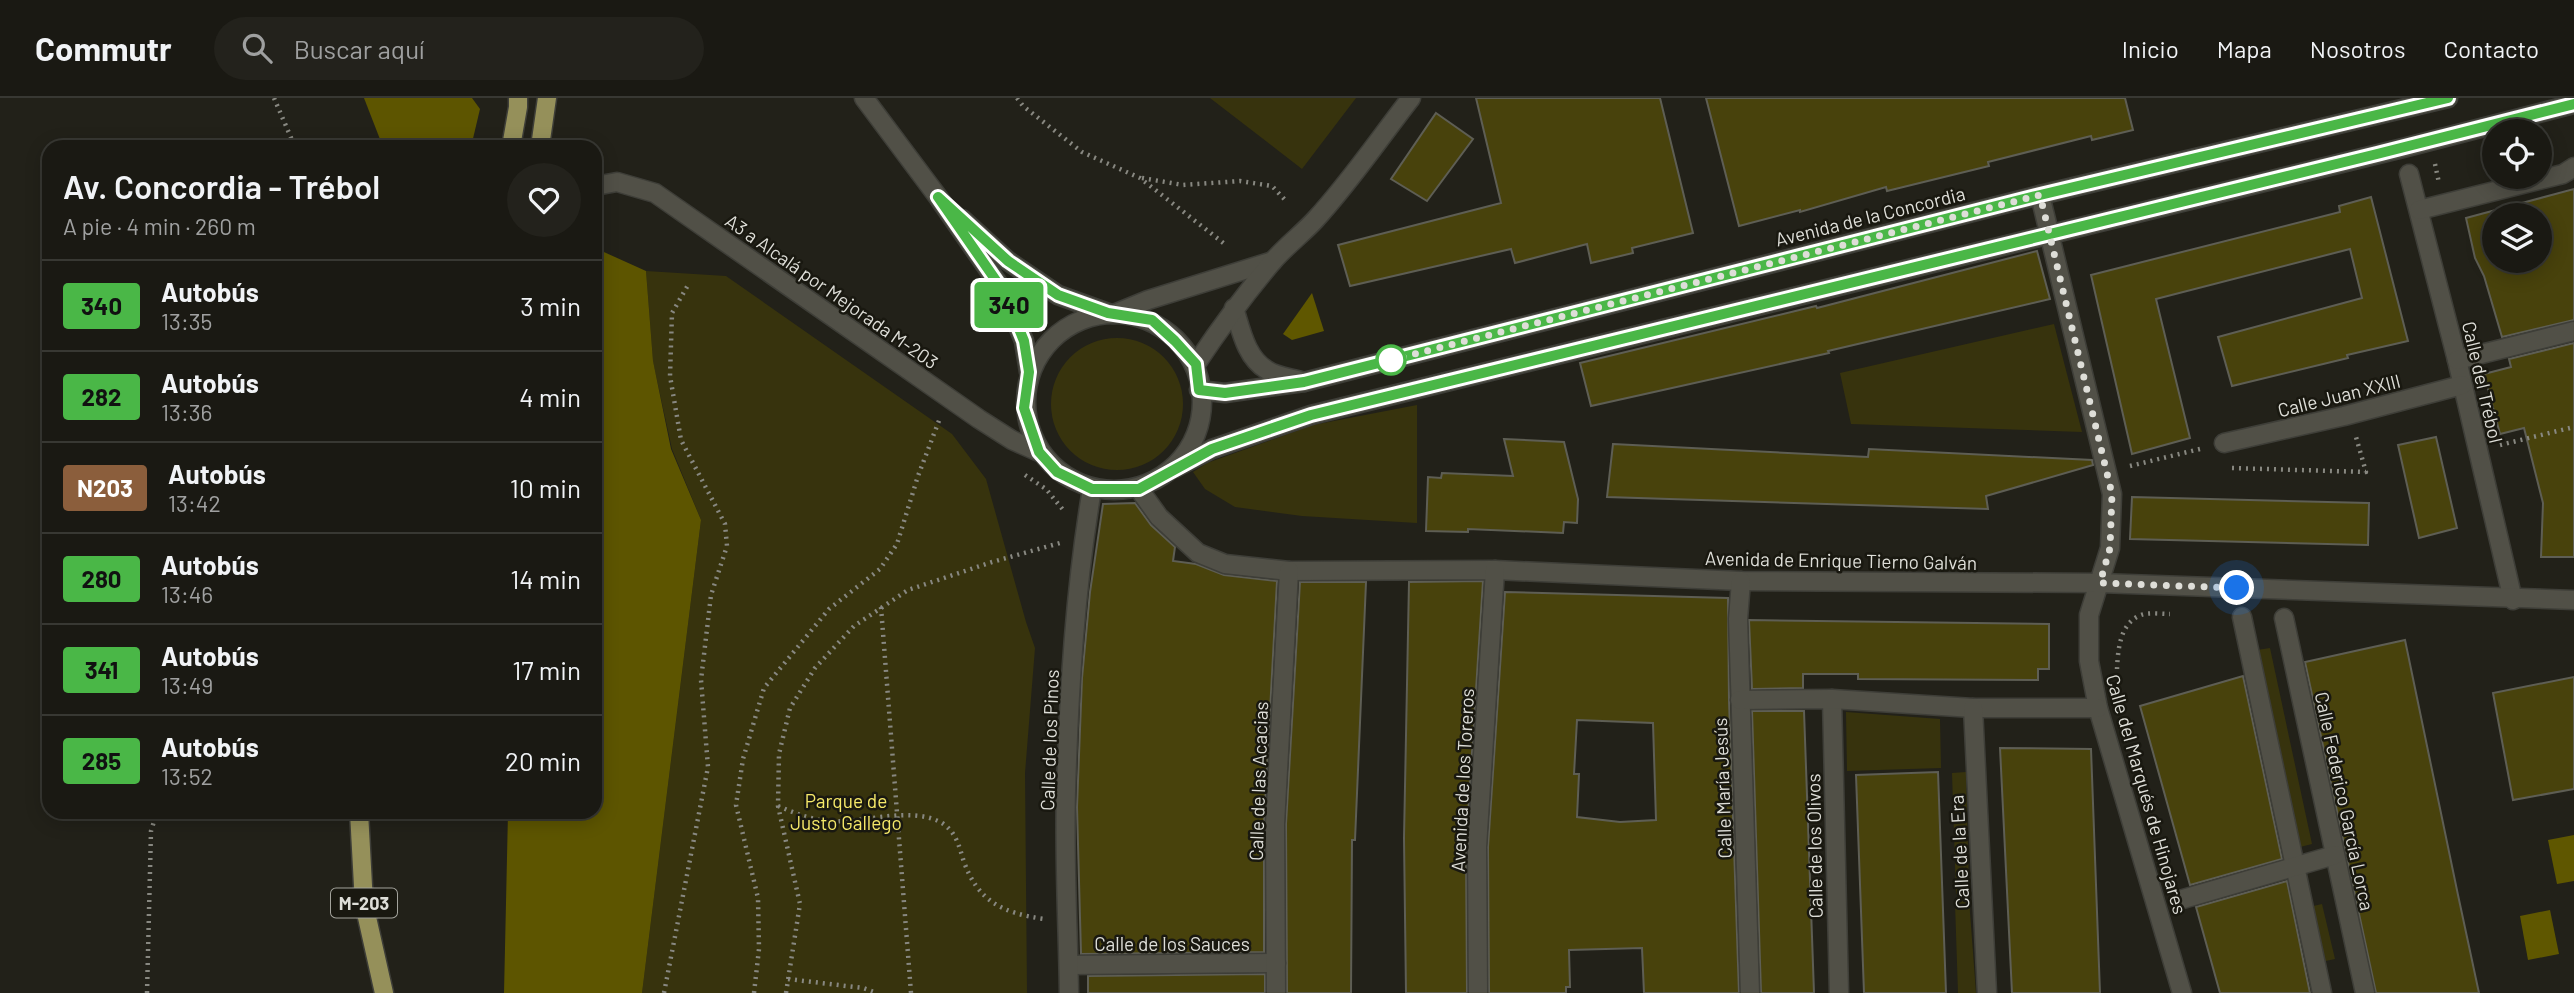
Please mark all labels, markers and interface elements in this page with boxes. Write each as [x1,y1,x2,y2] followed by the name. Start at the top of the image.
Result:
[214,17,704,80] search box
[35,28,172,68] text: Commutr
[238,29,276,67] icon: search
[294,33,425,64] text: Buscar aquí
[2122,34,2179,63] text: Inicio
[2217,34,2272,63] text: Mapa
[2310,34,2406,63] text: Nosotros
[2444,34,2539,63] text: Contacto
[2482,119,2552,273] map controls
[2482,119,2552,189] button: locate
[507,163,581,237] button: heart
[63,166,380,206] text: Av. Concordia - Trébol
[1773,181,1967,251] street label: Avenida de la Concordia
[2482,203,2552,273] button: layers
[721,209,943,373] street label: A3 a Alcalá por Mejorada M-203
[63,212,256,240] text: A pie · 4 min · 260 m
[161,276,259,307] text: Autobús
[969,282,1049,328] line badge: 340
[520,290,581,321] text: 3 min
[988,290,1030,319] text: 340
[81,291,122,320] text: 340
[161,307,212,335] text: 13:35
[2458,319,2508,445] street label: Calle del Trébol
[1376,345,1406,375] unlabelled marker
[161,367,259,398] text: Autobús
[2275,369,2403,421] street label: Calle Juan XXIII
[519,381,581,412] text: 4 min
[82,382,121,411] text: 282
[161,398,212,426] text: 13:36
[168,458,266,489] text: Autobús
[510,472,581,503] text: 10 min
[77,473,133,502] text: N203
[168,489,221,517] text: 13:42
[1705,546,1977,574] street label: Avenida de Enrique Tierno Galván
[161,549,259,580] text: Autobús
[510,563,581,594] text: 14 min
[81,564,122,593] text: 280
[2219,570,2254,605] your location
[161,580,213,608] text: 13:46
[161,640,259,671] text: Autobús
[512,654,581,685] text: 17 min
[85,655,118,684] text: 341
[1035,669,1063,811] street label: Calle de los Pinos
[161,671,213,699] text: 13:49
[2102,671,2192,917] street label: Calle del Marqués de Hinojares
[1446,688,1478,872] street label: Avenida de los Toreros
[2311,689,2379,913] street label: Calle Federico García Lorca
[1244,701,1272,861] street label: Calle de las Acacias
[1708,717,1736,859] street label: Calle María Jesús
[161,731,259,762] text: Autobús
[505,745,581,776] text: 20 min
[82,746,121,775] text: 285
[161,762,213,790] text: 13:52
[1801,773,1827,919] street label: Calle de los Olivos
[790,789,902,834] park label: Parque de Justo Gallego
[1945,794,1973,910] street label: Calle de la Era
[331,888,397,918] road number: M-203
[1094,932,1250,955] street label: Calle de los Sauces

